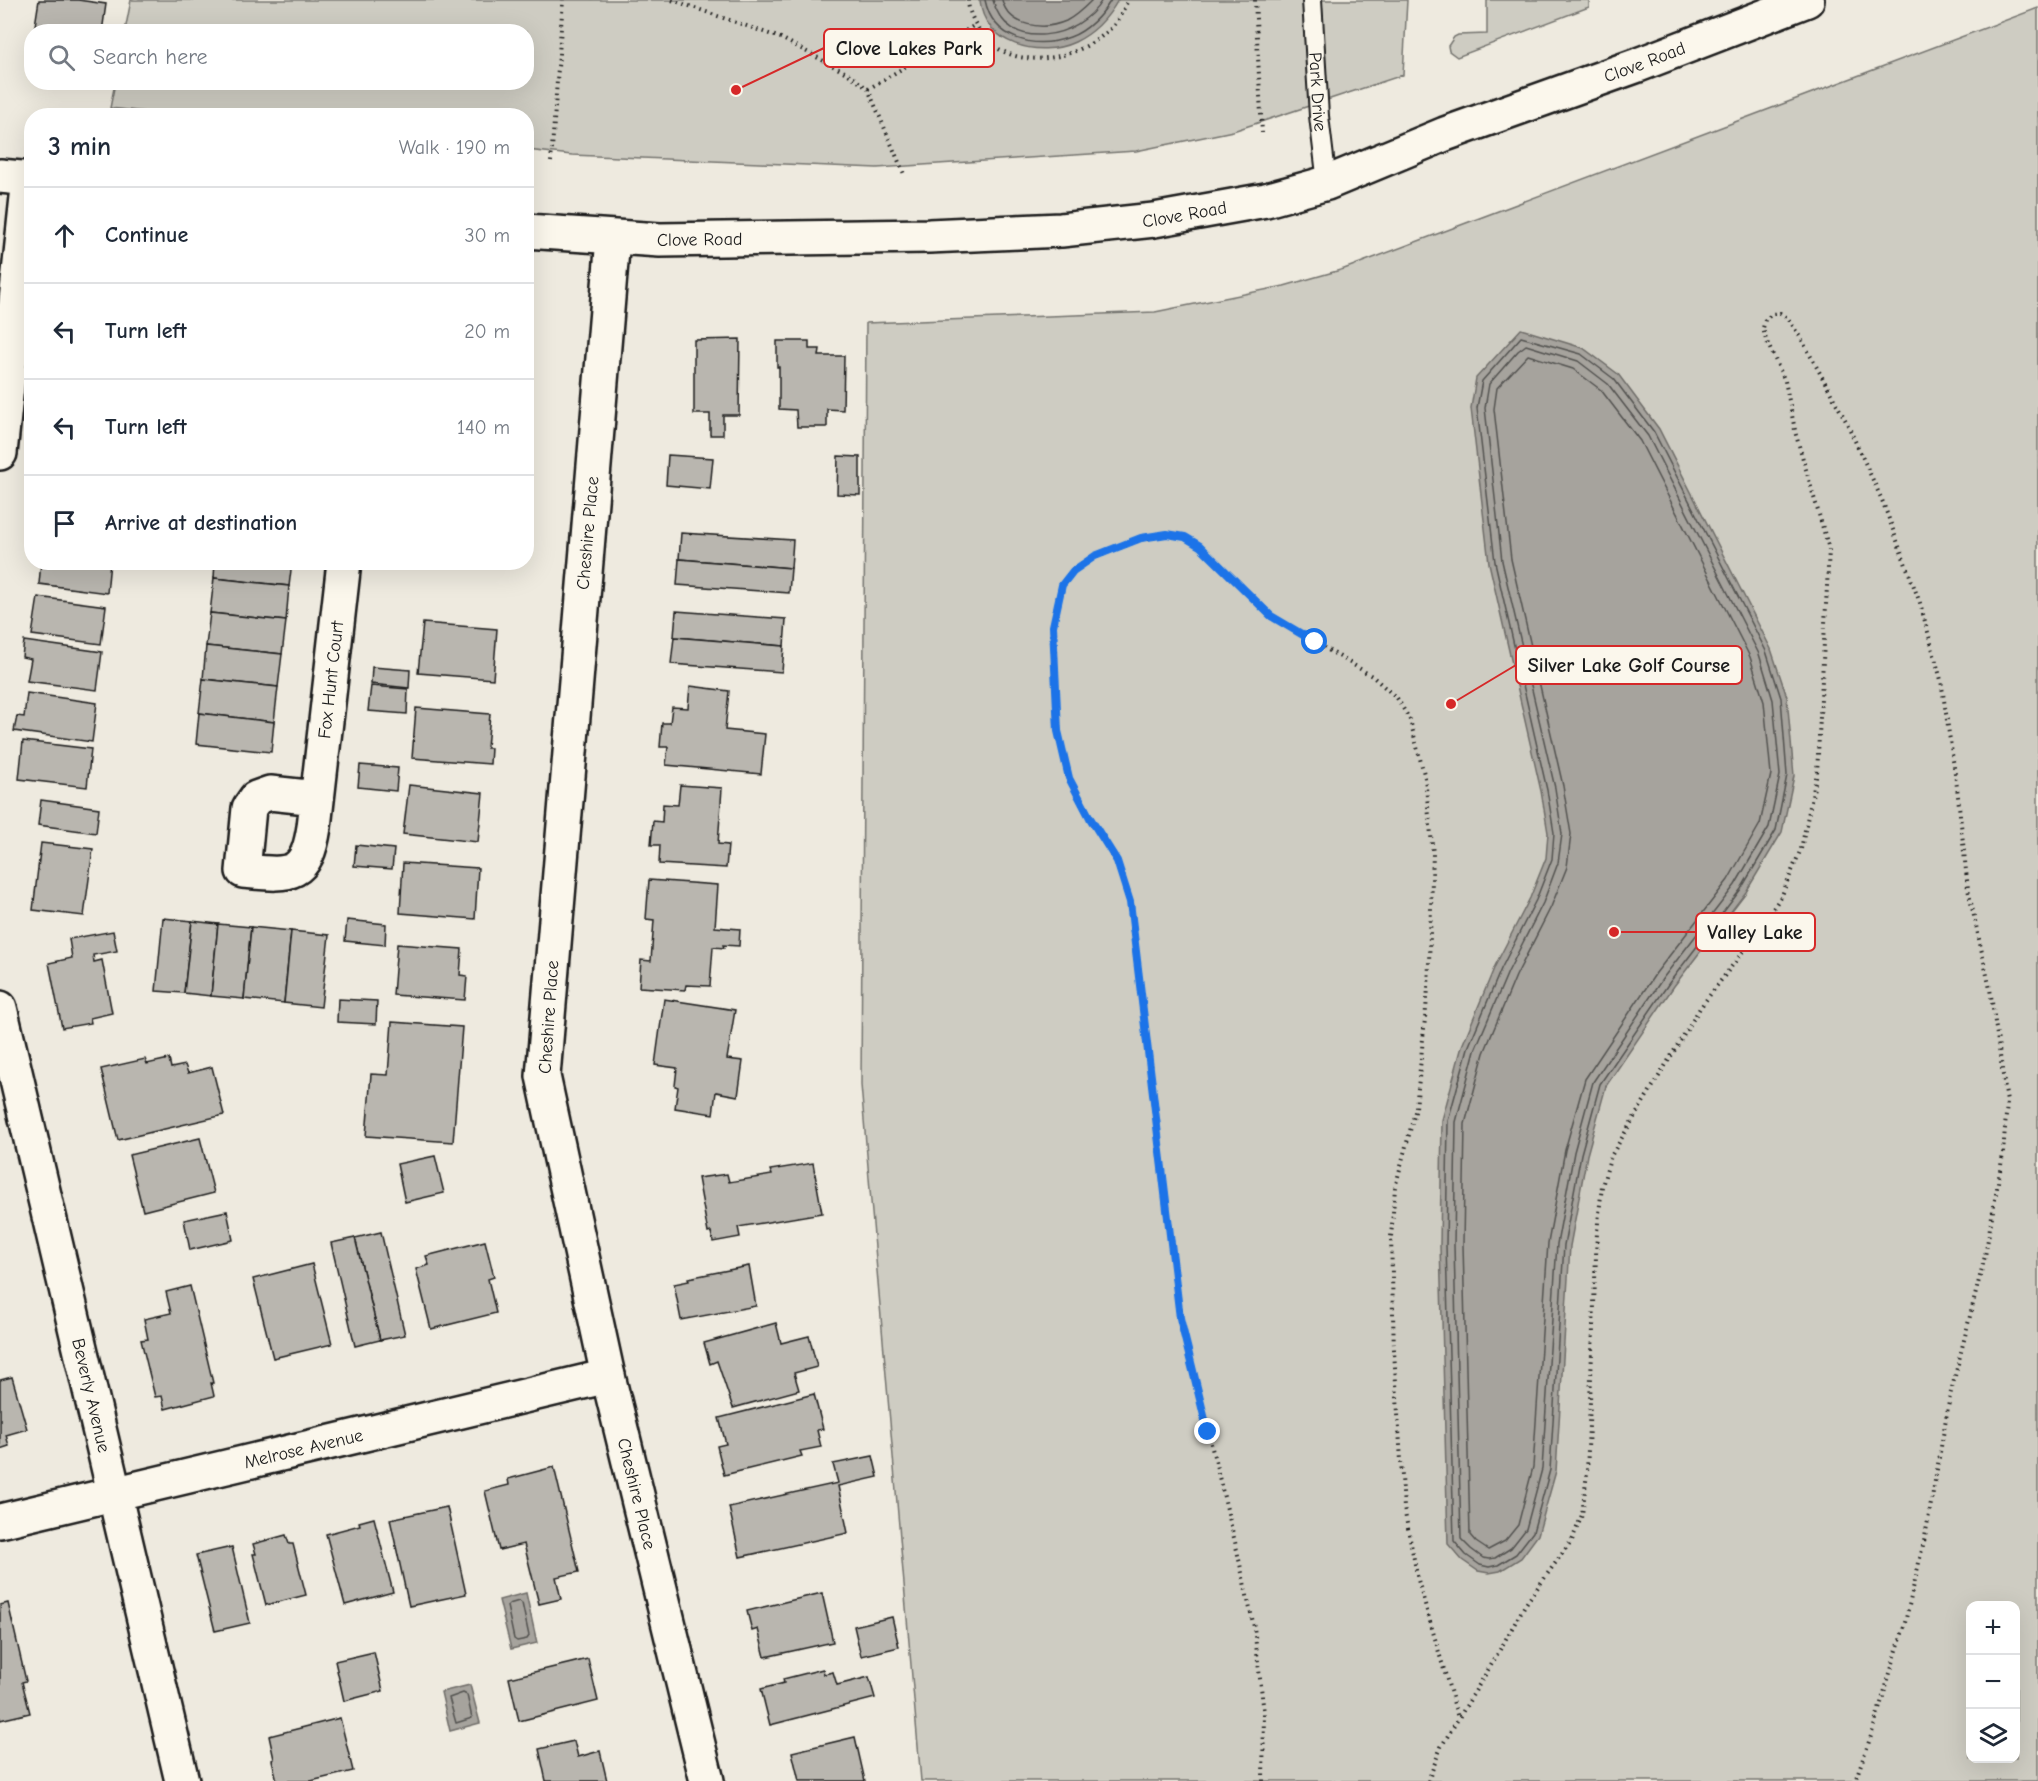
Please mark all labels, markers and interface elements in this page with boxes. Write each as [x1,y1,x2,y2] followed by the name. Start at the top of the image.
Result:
[24,24,534,90] search box
[824,29,994,67] callout: Clove Lakes Park
[836,37,982,60] text: Clove Lakes Park
[1601,37,1688,87] street label: Clove Road
[45,41,78,74] icon: search
[93,44,208,70] text: Search here
[1305,52,1331,133] street label: Park Drive
[48,132,111,162] text: 3 min
[399,136,510,159] text: Walk · 190 m
[1141,197,1228,232] street label: Clove Road
[48,219,81,252] icon: ahead
[105,222,188,248] text: Continue
[464,224,510,247] text: 30 m
[657,228,743,251] street label: Clove Road
[48,315,81,348] icon: left
[105,318,187,344] text: Turn left
[464,320,510,343] text: 20 m
[48,411,81,444] icon: left
[105,414,187,440] text: Turn left
[457,416,510,439] text: 140 m
[573,475,603,591] street label: Cheshire Place
[48,507,81,540] icon: arrive
[105,510,297,536] text: Arrive at destination
[314,619,348,740] street label: Fox Hunt Court
[1301,628,1327,654] route start
[1516,646,1742,684] callout: Silver Lake Golf Course
[1528,654,1730,677] text: Silver Lake Golf Course
[1696,913,1815,951] callout: Valley Lake
[1707,921,1803,944] text: Valley Lake
[535,960,563,1074] street label: Cheshire Place
[68,1336,115,1454] street label: Beverly Avenue
[1194,1418,1220,1444] route end
[242,1424,365,1473] street label: Melrose Avenue
[613,1436,660,1551] street label: Cheshire Place
[1966,1601,2020,1763] map controls
[1966,1601,2020,1655] button: +
[1966,1655,2020,1709] button: −
[1966,1709,2020,1763] button: layers

